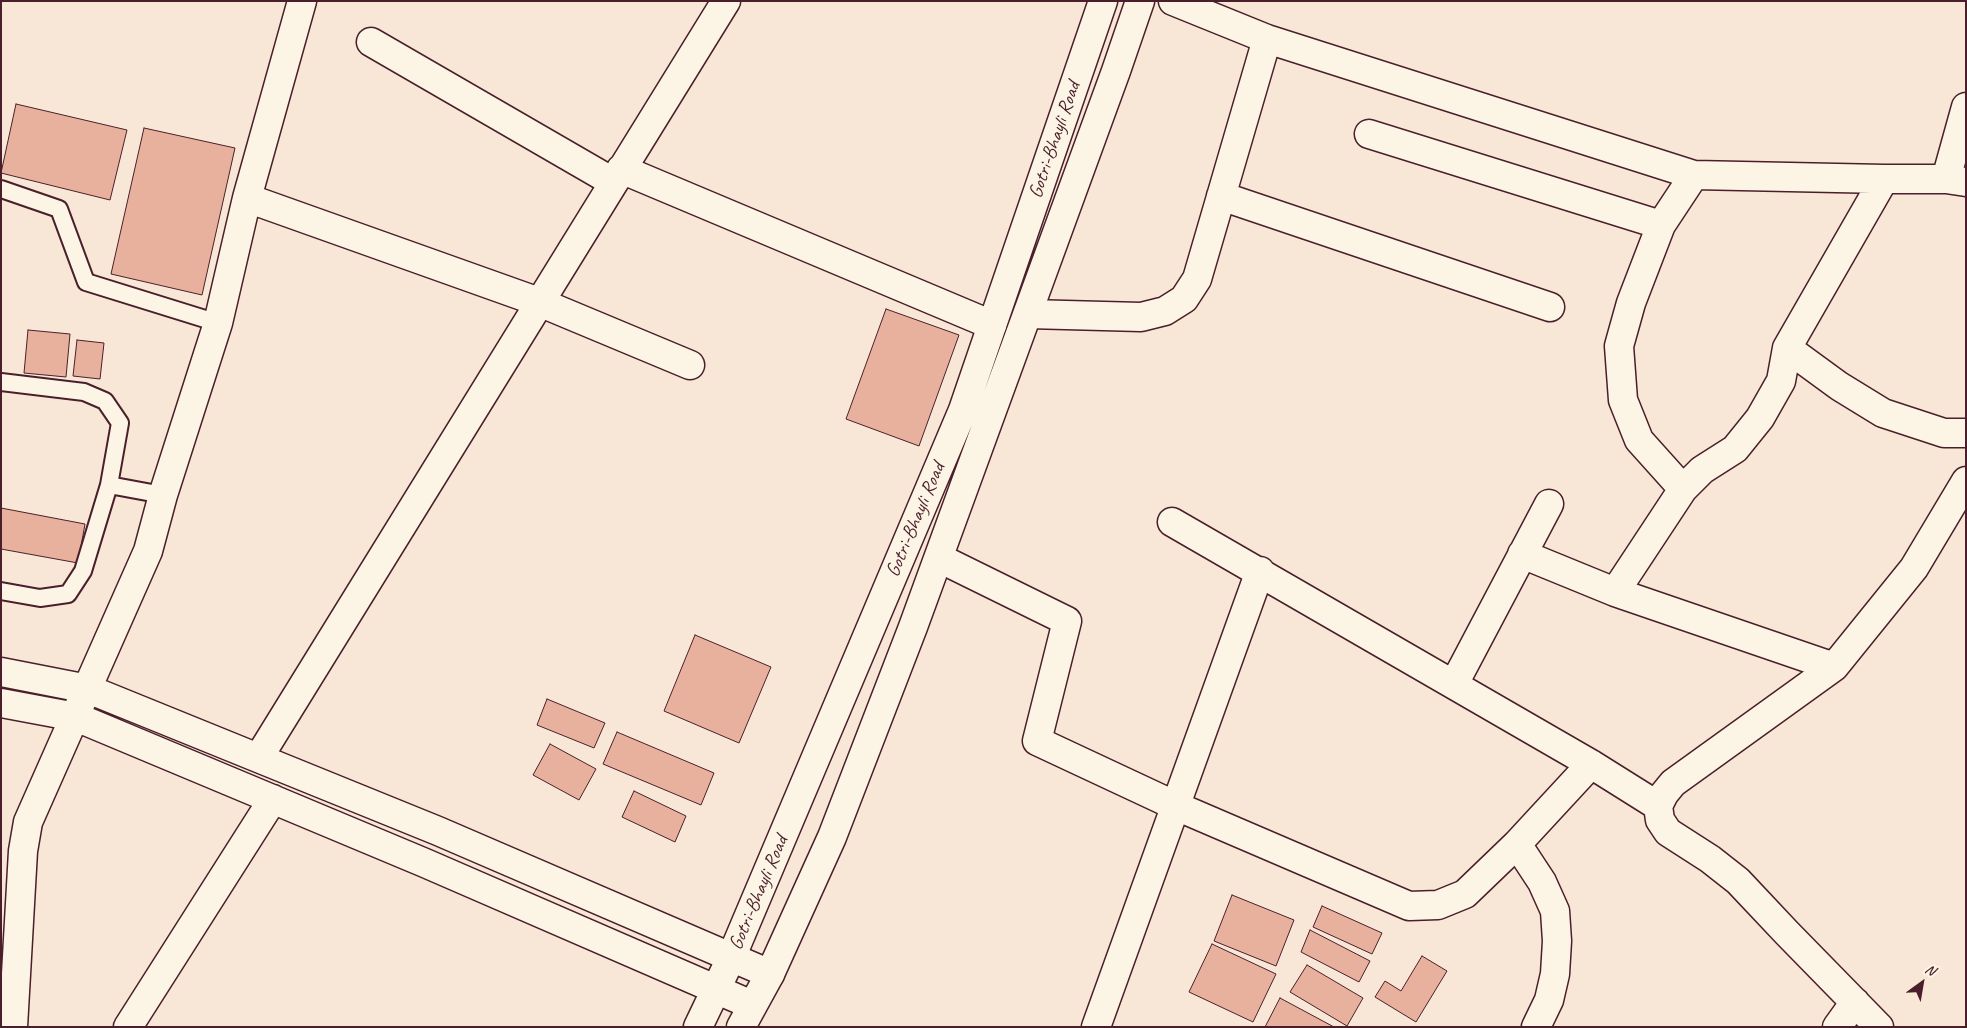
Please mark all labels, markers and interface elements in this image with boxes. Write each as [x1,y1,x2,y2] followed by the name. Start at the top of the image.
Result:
[1024,79,1086,201] street label: Gotri-Bhayli Road
[881,459,951,581] street label: Gotri-Bhayli Road
[724,832,794,954] street label: Gotri-Bhayli Road
[1897,958,1947,1008] north arrow
[1922,960,1938,979] text: N

